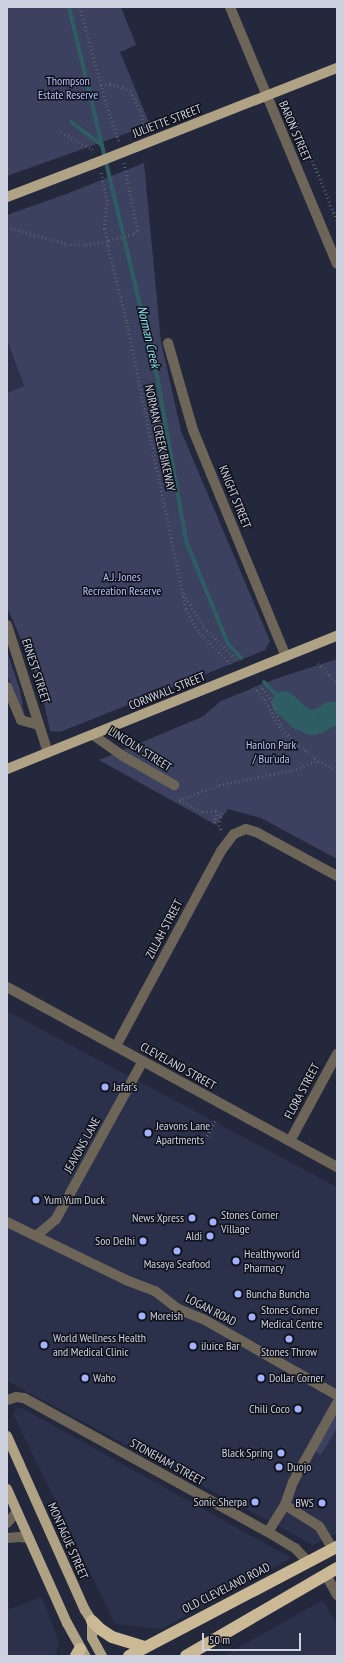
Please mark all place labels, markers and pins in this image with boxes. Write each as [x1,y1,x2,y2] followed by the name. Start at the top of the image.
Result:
[113,1080,137,1094] place label: Jafar’s
[100,1082,110,1092] marker: Jafar’s
[156,1119,210,1147] place label: Jeavons Lane Apartments
[143,1128,153,1138] marker: Jeavons Lane Apartments
[44,1193,105,1207] place label: Yum Yum Duck
[31,1195,41,1205] marker: Yum Yum Duck
[221,1208,278,1236] place label: Stones Corner Village
[132,1211,184,1225] place label: News Xpress
[187,1213,197,1223] marker: News Xpress
[208,1217,218,1227] marker: Stones Corner Village
[186,1229,202,1243] place label: Aldi
[205,1231,215,1241] marker: Aldi
[95,1234,135,1248] place label: Soo Delhi
[138,1236,148,1246] marker: Soo Delhi
[172,1246,182,1256] marker: Masaya Seafood
[244,1247,300,1275] place label: Healthyworld Pharmacy
[231,1256,241,1266] marker: Healthyworld Pharmacy
[144,1257,210,1271] place label: Masaya Seafood
[246,1287,310,1301] place label: Buncha Buncha
[233,1289,243,1299] marker: Buncha Buncha
[261,1303,323,1331] place label: Stones Corner Medical Centre
[150,1309,183,1323] place label: Moreish
[137,1311,147,1321] marker: Moreish
[246,1311,258,1323] marker: Stones Corner Medical Centre
[53,1331,146,1359] place label: World Wellness Health and Medical Clinic
[284,1334,294,1344] marker: Stones Throw
[38,1339,50,1351] marker: World Wellness Health and Medical Clinic
[201,1339,240,1353] place label: iJuice Bar
[188,1341,198,1351] marker: iJuice Bar
[261,1345,317,1359] place label: Stones Throw
[93,1371,116,1385] place label: Waho
[269,1371,324,1385] place label: Dollar Corner
[80,1373,90,1383] marker: Waho
[256,1373,266,1383] marker: Dollar Corner
[249,1402,290,1416] place label: Chili Coco
[293,1404,303,1414] marker: Chili Coco
[222,1446,273,1460] place label: Black Spring
[276,1448,286,1458] marker: Black Spring
[287,1460,311,1474] place label: Duojo
[274,1462,284,1472] marker: Duojo
[193,1495,247,1509] place label: Sonic Sherpa
[295,1496,314,1510] place label: BWS
[250,1497,260,1507] marker: Sonic Sherpa
[317,1498,327,1508] marker: BWS

